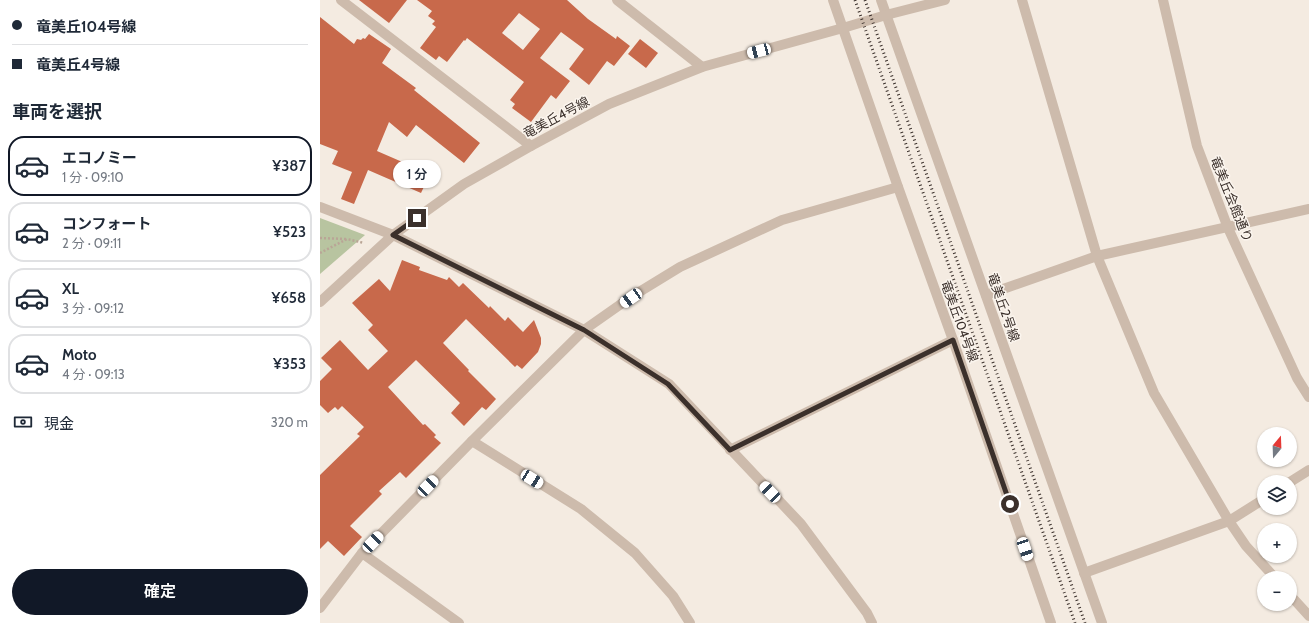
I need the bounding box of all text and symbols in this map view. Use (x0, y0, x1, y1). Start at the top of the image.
text: 竜美丘104号線 (36, 18, 136, 36)
car (746, 42, 772, 60)
text: 竜美丘4号線 (36, 56, 120, 74)
street label: 竜美丘4号線 (520, 93, 592, 141)
text: 車両を選択 (12, 101, 102, 123)
icon: car (14, 148, 50, 184)
text: エコノミー (62, 149, 137, 167)
street label: 竜美丘会館通り (1208, 154, 1256, 244)
text: ¥387 (272, 157, 306, 175)
callout: 1 分 (393, 160, 441, 188)
text: 1 分 (407, 166, 427, 182)
text: 1 分 · 09:10 (62, 169, 124, 185)
route end (408, 209, 426, 227)
icon: car (14, 214, 50, 250)
text: コンフォート (62, 215, 152, 233)
text: ¥523 (273, 223, 306, 241)
text: 2 分 · 09:11 (62, 235, 121, 251)
street label: 竜美丘2号線 (985, 270, 1023, 344)
street label: 竜美丘104号線 (938, 278, 982, 364)
icon: car (14, 280, 50, 316)
text: XL (62, 280, 79, 298)
car (618, 286, 644, 310)
text: ¥658 (272, 289, 306, 307)
text: 3 分 · 09:12 (62, 300, 124, 316)
icon: car (14, 346, 50, 382)
text: Moto (62, 346, 96, 364)
text: ¥353 (273, 355, 306, 373)
text: 4 分 · 09:13 (62, 366, 125, 382)
icon: cash (12, 411, 34, 433)
text: 320 m (271, 414, 308, 430)
text: 現金 (44, 415, 74, 433)
north arrow (1257, 427, 1297, 467)
map controls (1257, 427, 1297, 611)
car (519, 468, 545, 490)
car (415, 473, 441, 499)
button: layers (1257, 475, 1297, 515)
car (757, 479, 783, 505)
route start (1001, 495, 1019, 513)
button: + (1257, 523, 1297, 563)
car (360, 529, 386, 555)
car (1015, 536, 1035, 562)
button: 確定 (12, 569, 308, 615)
button: − (1257, 571, 1297, 611)

